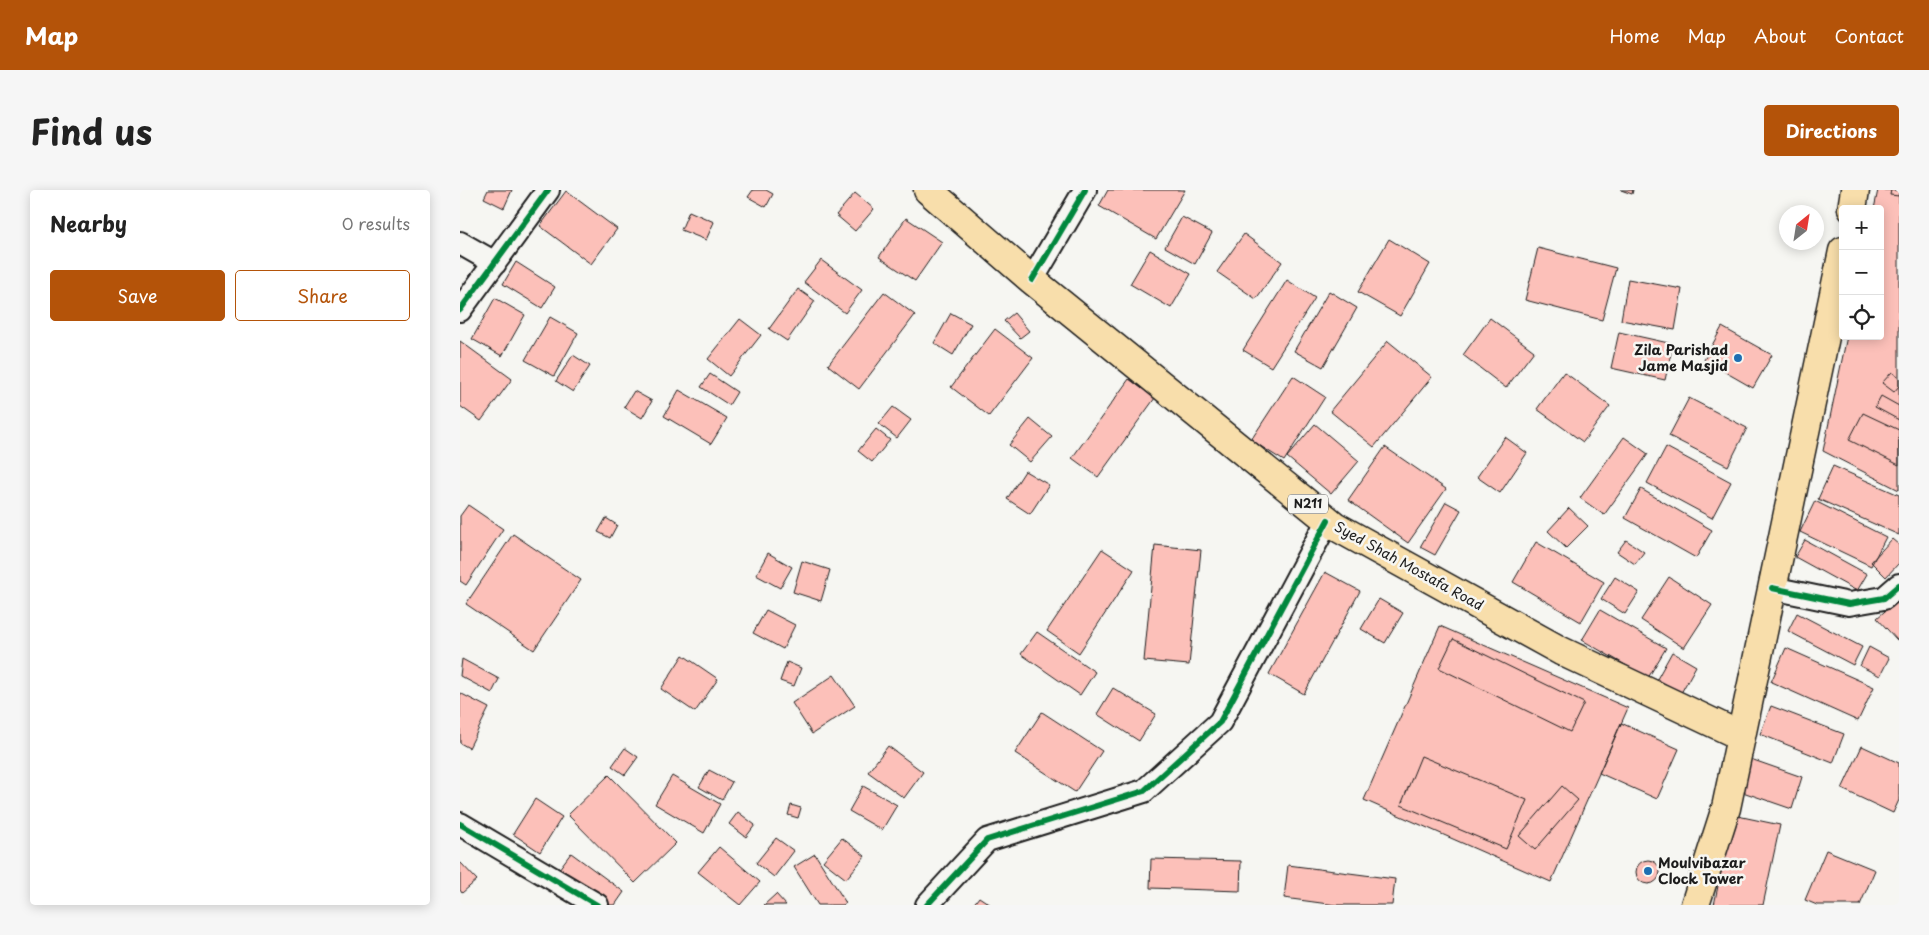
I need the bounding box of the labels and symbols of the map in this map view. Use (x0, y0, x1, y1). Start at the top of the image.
north arrow (1779, 205, 1824, 250)
place label: Zila Parishad Jame Masjid (1634, 339, 1728, 376)
marker: Zila Parishad Jame Masjid (1732, 352, 1744, 364)
road number: N211 (1288, 494, 1328, 514)
street label: Syed Shah Mostafa Road (1331, 516, 1488, 615)
place label: Moulvibazar Clock Tower (1658, 852, 1746, 889)
marker: Moulvibazar Clock Tower (1642, 865, 1654, 877)

